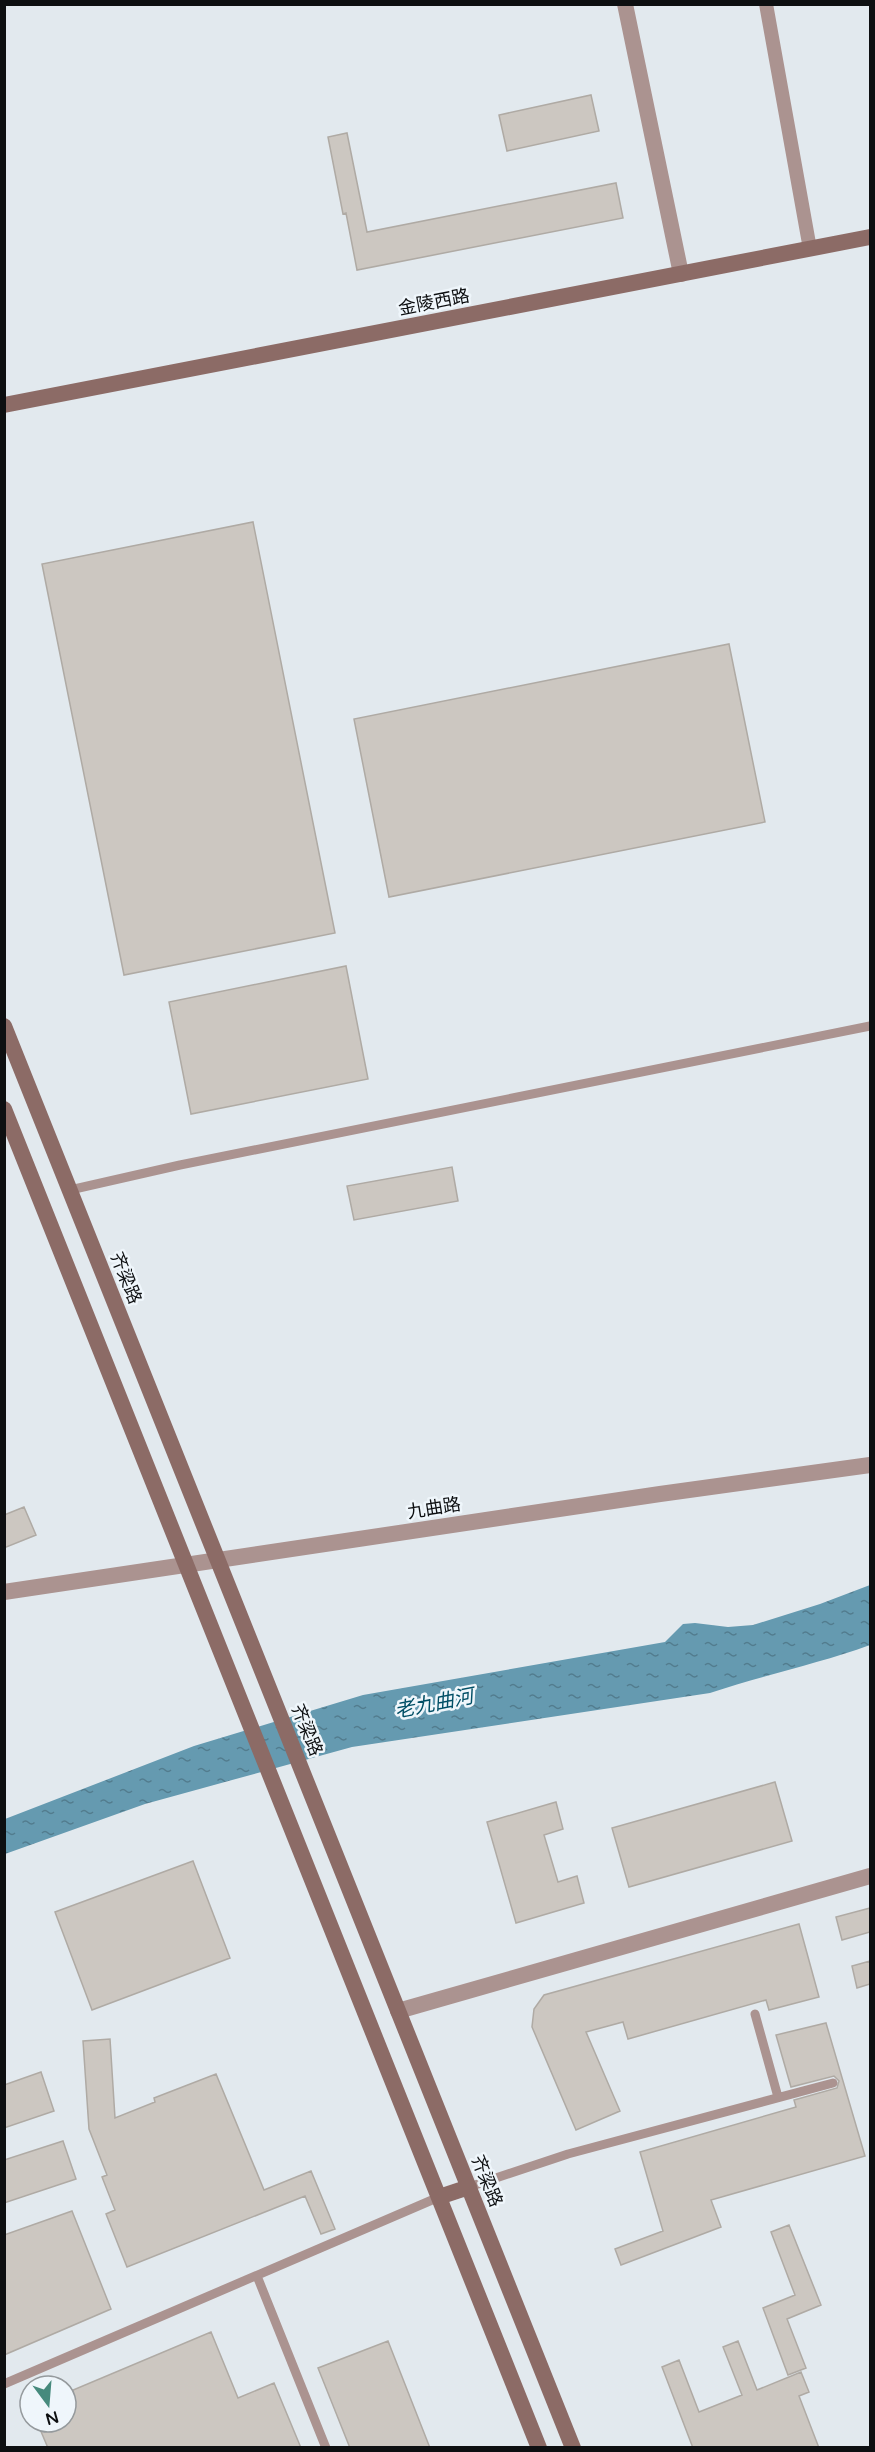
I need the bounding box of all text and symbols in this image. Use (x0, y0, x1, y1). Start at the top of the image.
street label: 金陵西路 (397, 284, 471, 320)
street label: 齐梁路 (106, 1249, 146, 1307)
street label: 九曲路 (406, 1493, 462, 1523)
water label: 老九曲河 (392, 1684, 479, 1723)
street label: 齐梁路 (287, 1701, 327, 1759)
street label: 齐梁路 (467, 2152, 507, 2210)
north arrow (18, 2374, 78, 2434)
text: N (43, 2406, 61, 2429)

